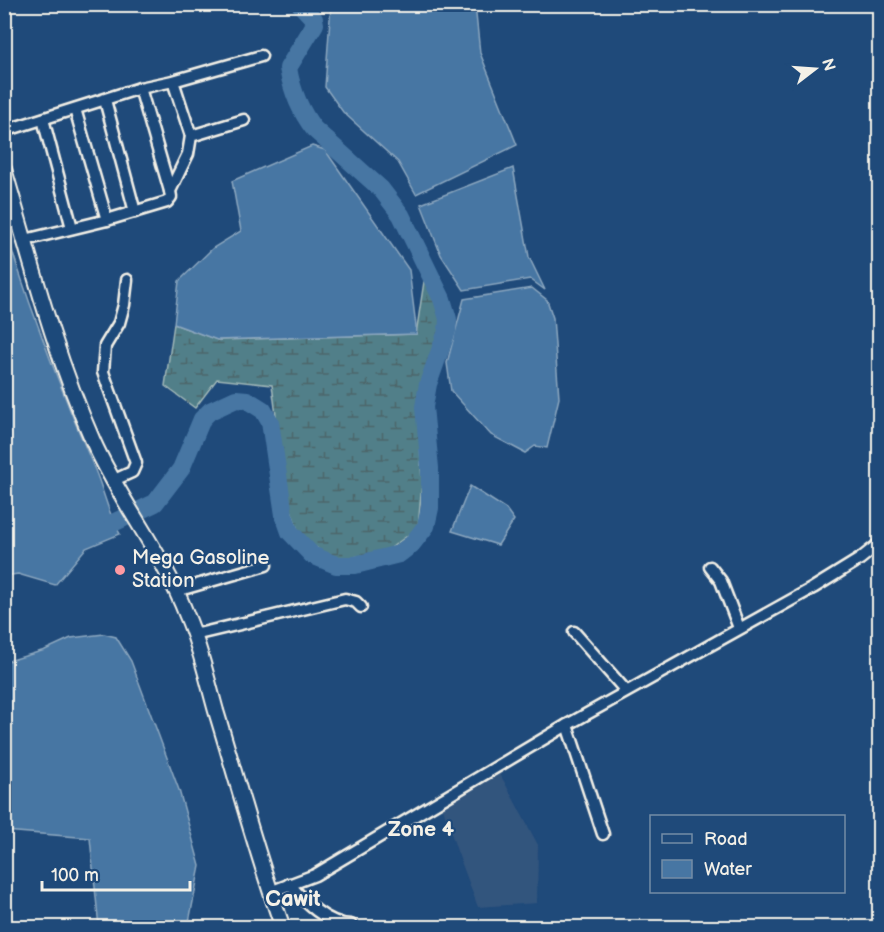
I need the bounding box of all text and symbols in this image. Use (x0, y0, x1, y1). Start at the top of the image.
north arrow (785, 39, 845, 99)
text: N (817, 57, 839, 74)
place label: Mega Gasoline Station (132, 546, 269, 593)
marker: Mega Gasoline Station (113, 563, 127, 577)
legend (650, 815, 845, 893)
district label: Zone 4 (388, 817, 455, 842)
text: Road (704, 829, 748, 850)
scale bar (42, 854, 190, 892)
text: Water (704, 859, 752, 880)
text: 100 m (51, 865, 99, 886)
district label: Cawit (265, 886, 321, 913)

